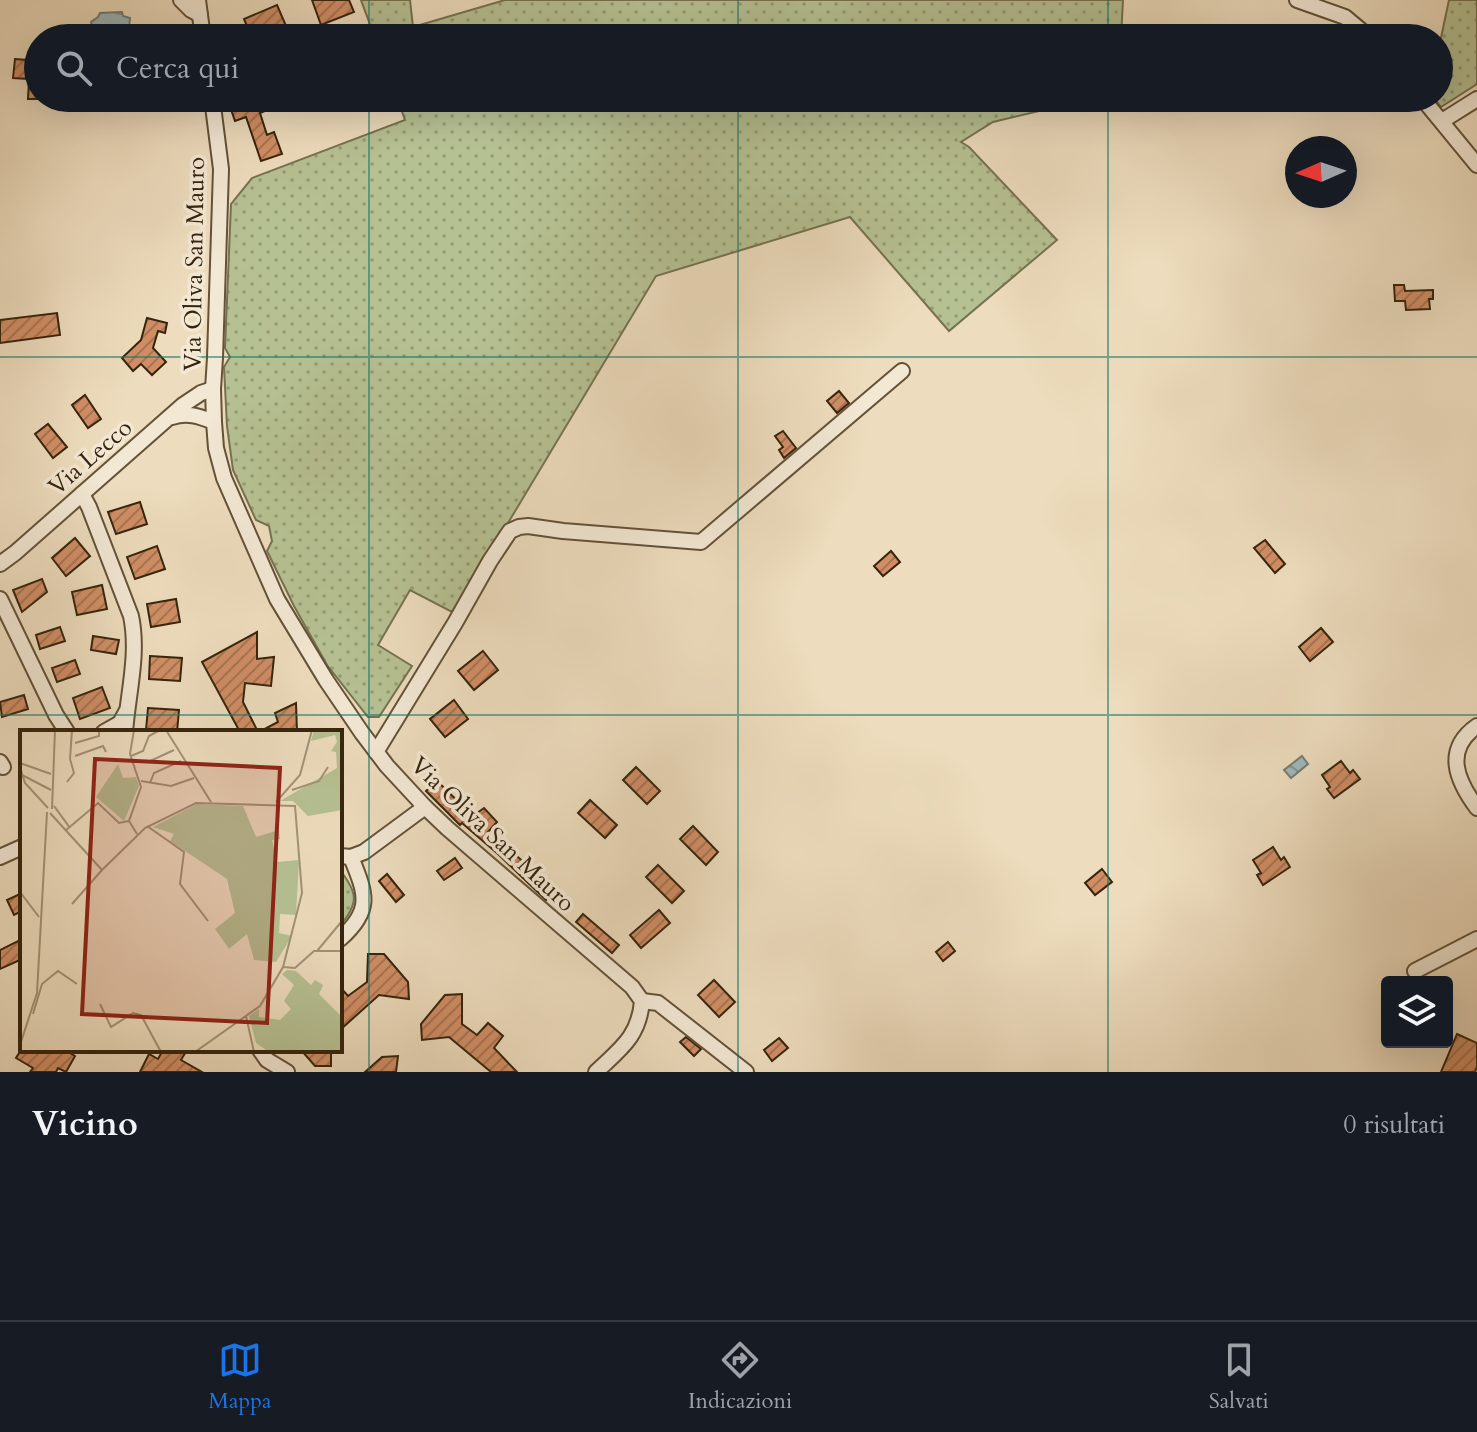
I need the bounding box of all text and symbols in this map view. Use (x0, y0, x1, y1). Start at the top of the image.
search box (24, 24, 1453, 112)
icon: search (52, 46, 96, 90)
text: Cerca qui (116, 48, 239, 89)
north arrow (1285, 136, 1357, 208)
street label: Via Oliva San Mauro (176, 157, 213, 371)
street label: Via Lecco (41, 412, 139, 503)
inset map (20, 730, 342, 1052)
street label: Via Oliva San Mauro (403, 749, 582, 919)
map controls (1381, 976, 1453, 1048)
button: layers (1381, 976, 1453, 1048)
text: Vicino (32, 1101, 138, 1147)
text: 0 risultati (1343, 1107, 1445, 1142)
tab: Mappa (208, 1338, 271, 1416)
tab: Indicazioni (688, 1338, 792, 1416)
tab: Salvati (1209, 1338, 1269, 1416)

